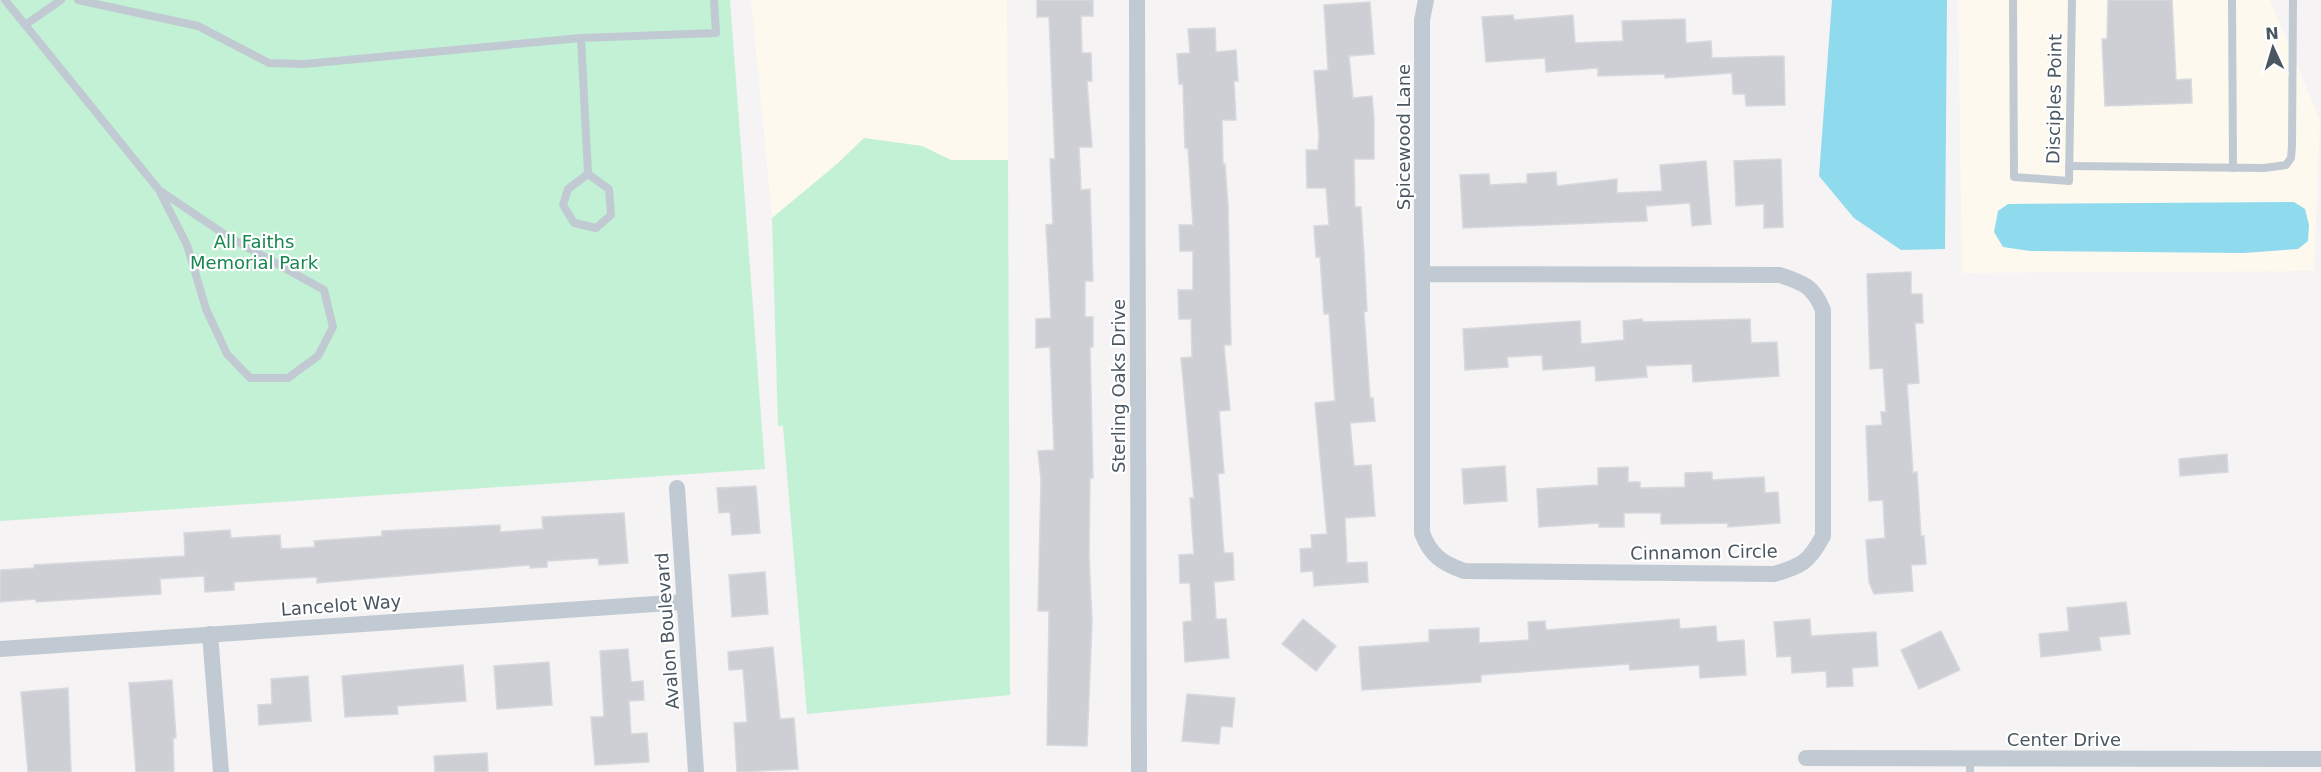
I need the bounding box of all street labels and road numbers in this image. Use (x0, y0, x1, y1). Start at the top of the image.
street label: Disciples Point (2042, 34, 2066, 164)
street label: Spicewood Lane (1393, 64, 1414, 210)
street label: Sterling Oaks Drive (1108, 299, 1129, 473)
street label: Cinnamon Circle (1630, 540, 1778, 564)
street label: Avalon Boulevard (651, 552, 683, 710)
street label: Lancelot Way (280, 590, 402, 620)
street label: Center Drive (2007, 729, 2121, 750)

